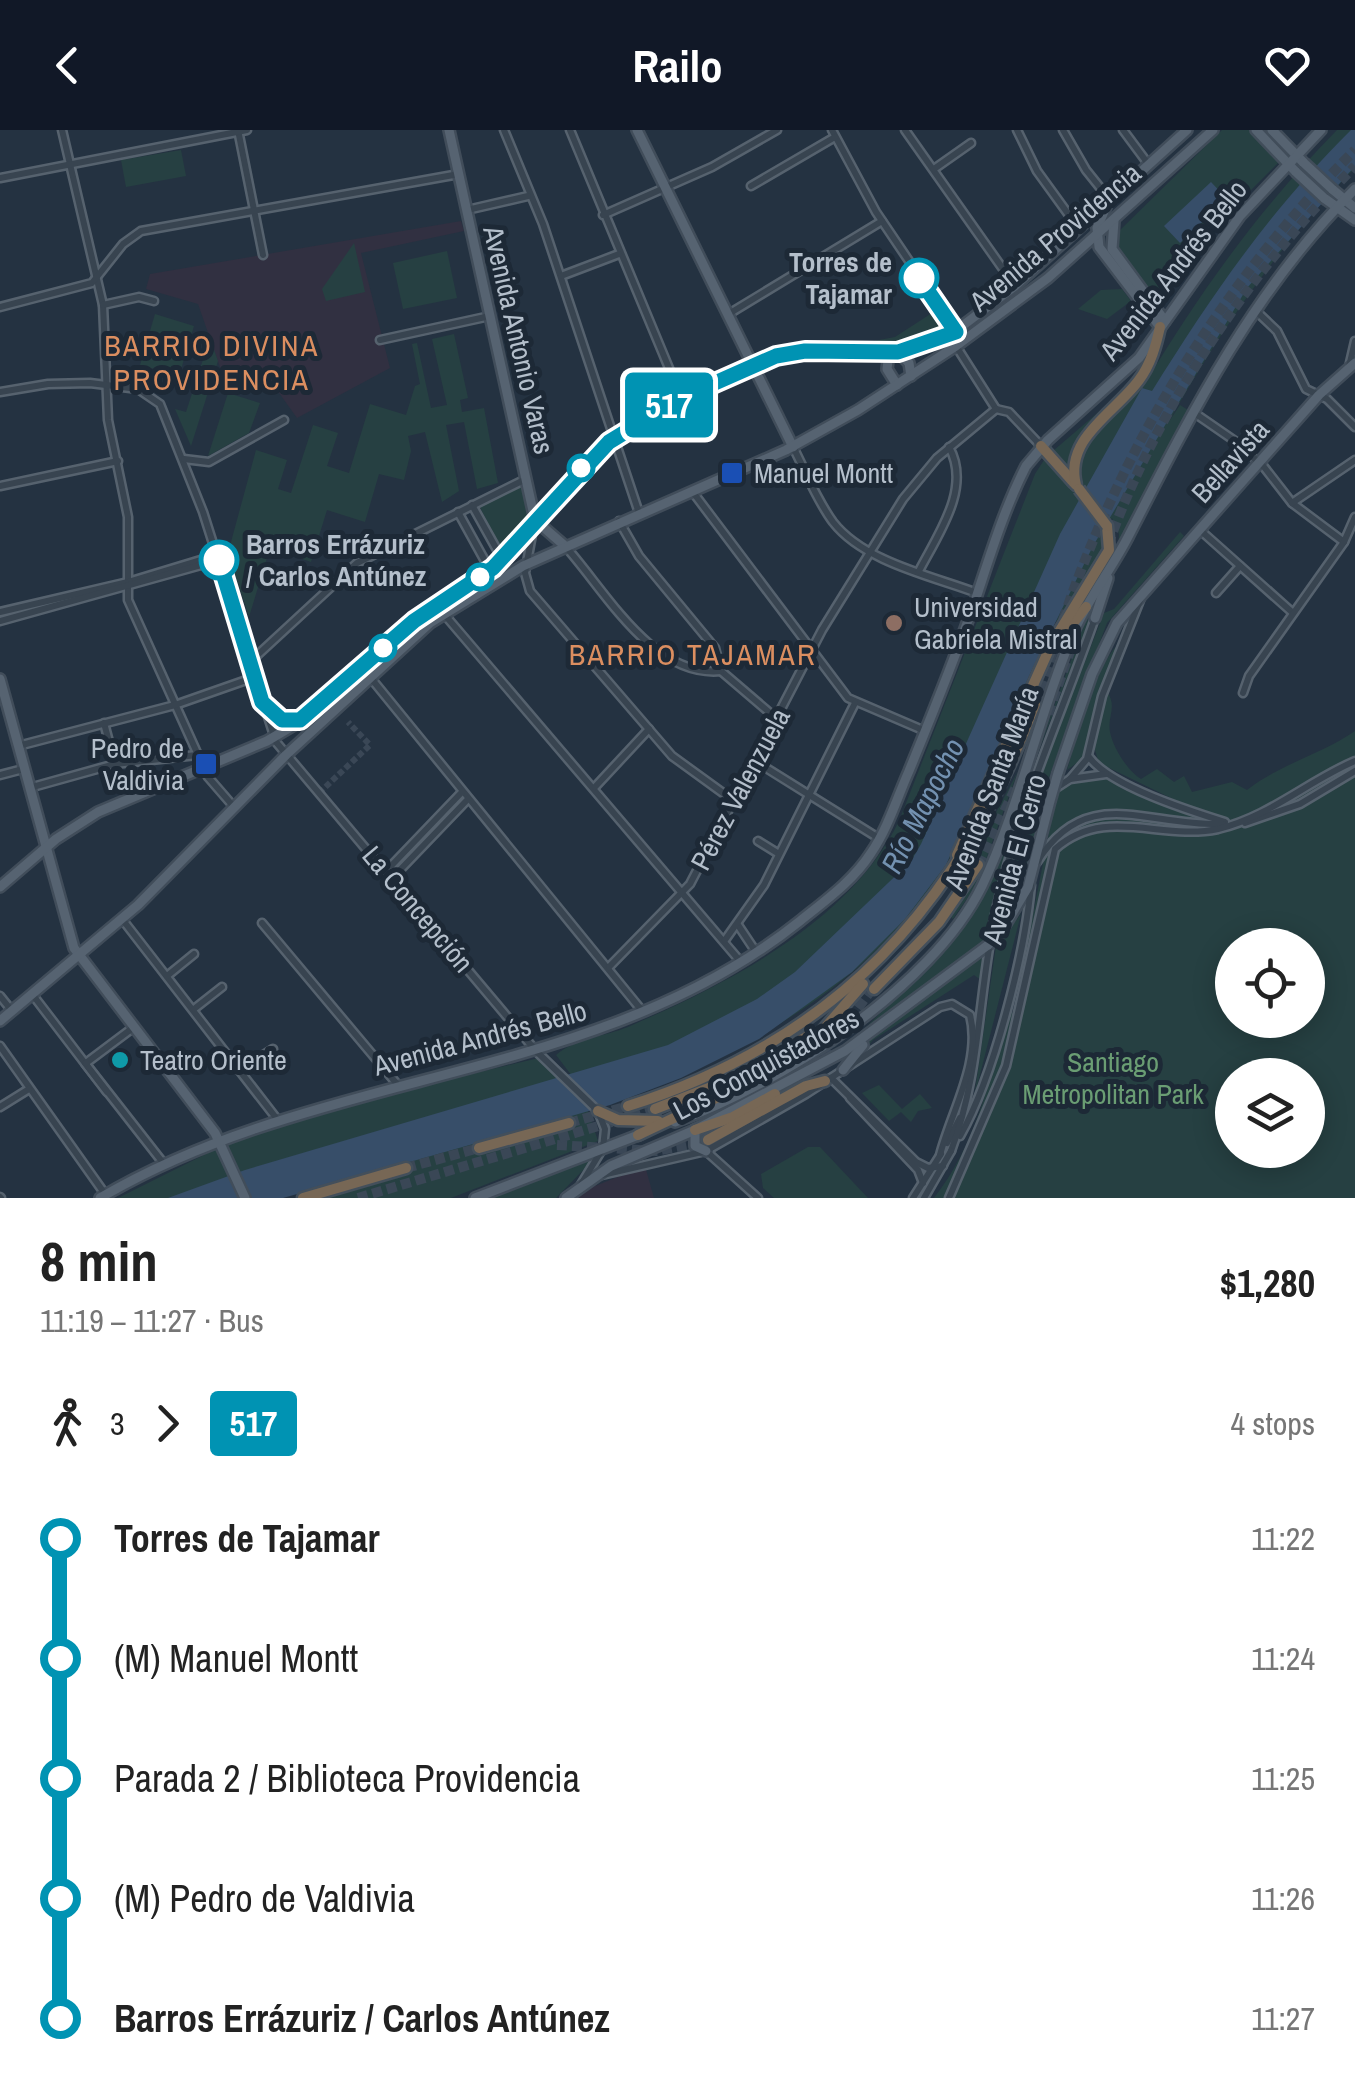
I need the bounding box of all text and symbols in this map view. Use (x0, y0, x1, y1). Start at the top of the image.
text: Railo (632, 35, 723, 96)
icon: back (40, 38, 95, 93)
icon: heart (1260, 38, 1315, 93)
street label: Avenida Providencia (961, 154, 1149, 321)
street label: Avenida Andrés Bello (1090, 172, 1255, 369)
street label: Avenida Antonio Varas (474, 221, 564, 458)
place label: Torres de Tajamar (789, 243, 892, 313)
marker: Torres de Tajamar (900, 259, 938, 297)
district label: BARRIO DIVINA PROVIDENCIA (104, 325, 320, 399)
line badge: 517 (612, 372, 726, 438)
text: 517 (645, 382, 693, 429)
street label: Bellavista (1183, 411, 1278, 511)
place label: Manuel Montt (754, 454, 893, 492)
unlabelled marker (568, 455, 594, 481)
marker: Manuel Montt (719, 460, 745, 486)
place label: Barros Errázuriz / Carlos Antúnez (246, 525, 426, 595)
marker: Barros Errázuriz / Carlos Antúnez (200, 541, 238, 579)
unlabelled marker (467, 564, 493, 590)
place label: Universidad Gabriela Mistral (914, 588, 1077, 658)
marker: Universidad Gabriela Mistral (883, 612, 905, 634)
district label: BARRIO TAJAMAR (569, 634, 817, 674)
unlabelled marker (370, 635, 396, 661)
street label: Avenida Santa María (934, 680, 1047, 896)
street label: Pérez Valenzuela (681, 701, 799, 877)
place label: Pedro de Valdivia (91, 729, 184, 799)
water label: Río Mapocho (871, 731, 973, 880)
marker: Pedro de Valdivia (193, 751, 219, 777)
street label: Avenida El Cerro (973, 770, 1055, 949)
street label: La Concepción (354, 838, 482, 980)
map controls (1215, 928, 1325, 1168)
button: locate (1215, 928, 1325, 1038)
street label: Avenida Andrés Bello (368, 991, 591, 1085)
street label: Los Conquistadores (666, 999, 866, 1129)
place label: Teatro Oriente (140, 1041, 287, 1079)
park label: Santiago Metropolitan Park (1022, 1043, 1204, 1113)
marker: Teatro Oriente (109, 1049, 131, 1071)
button: layers (1215, 1058, 1325, 1168)
text: 8 min (40, 1224, 158, 1298)
text: $1,280 (1220, 1258, 1315, 1309)
text: 11:19 – 11:27 · Bus (40, 1299, 264, 1342)
icon: walk (40, 1396, 95, 1451)
icon: forward (140, 1396, 195, 1451)
text: 517 (230, 1400, 277, 1447)
text: 3 (110, 1402, 125, 1445)
text: 4 stops (1230, 1402, 1315, 1445)
text: Torres de Tajamar (114, 1513, 380, 1564)
text: 11:22 (1251, 1517, 1315, 1560)
text: (M) Manuel Montt (114, 1633, 358, 1684)
text: 11:24 (1251, 1637, 1315, 1680)
text: Parada 2 / Biblioteca Providencia (114, 1753, 580, 1804)
text: 11:25 (1251, 1757, 1315, 1800)
text: (M) Pedro de Valdivia (114, 1873, 415, 1924)
text: 11:26 (1251, 1877, 1315, 1920)
text: Barros Errázuriz / Carlos Antúnez (114, 1993, 610, 2044)
text: 11:27 (1251, 1997, 1315, 2040)

